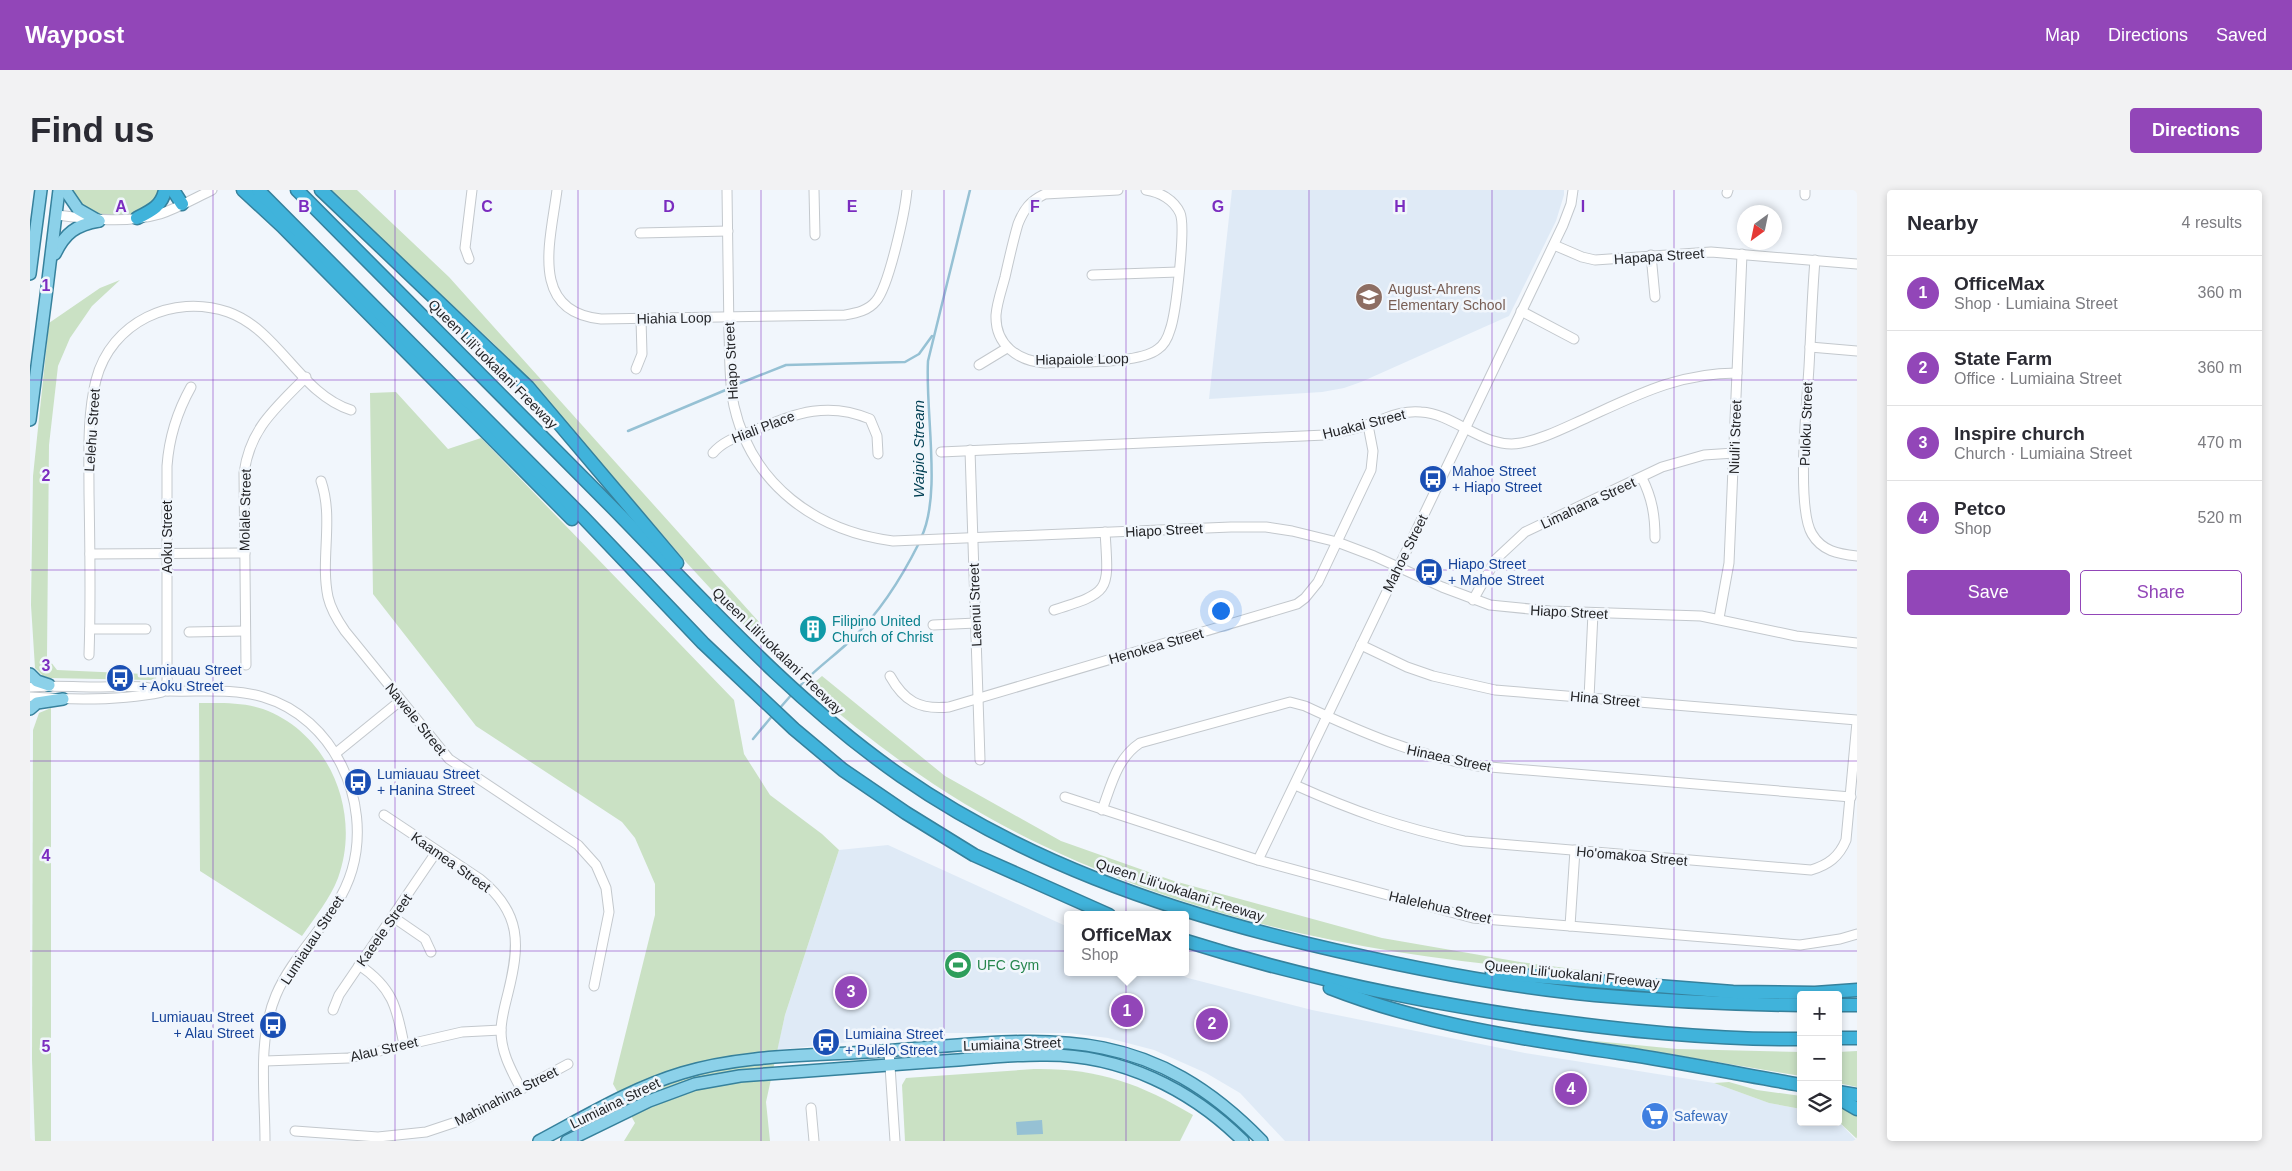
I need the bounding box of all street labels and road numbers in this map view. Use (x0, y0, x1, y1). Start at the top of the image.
street label: Hapapa Street (1613, 245, 1705, 267)
street label: Queen Liliʻuokalani Freeway (425, 296, 561, 432)
street label: Hiahia Loop (636, 309, 712, 327)
street label: Hiapo Street (721, 322, 741, 400)
street label: Hiapaiole Loop (1035, 350, 1129, 368)
street label: Puloku Street (1797, 382, 1815, 466)
street label: Lelehu Street (81, 388, 103, 472)
street label: Niuli'i Street (1726, 400, 1744, 474)
street label: Huakai Street (1321, 406, 1407, 442)
street label: Hiali Place (729, 408, 797, 446)
street label: Molale Street (236, 469, 254, 551)
street label: Limahana Street (1538, 474, 1638, 532)
street label: Aoku Street (159, 500, 175, 574)
street label: Mahoe Street (1379, 512, 1431, 594)
street label: Hiapo Street (1125, 520, 1203, 540)
street label: Laenui Street (966, 563, 984, 647)
street label: Queen Liliʻuokalani Freeway (709, 584, 847, 718)
street label: Hiapo Street (1530, 602, 1608, 622)
street label: Henokea Street (1107, 625, 1205, 667)
street label: Nawele Street (382, 680, 450, 758)
street label: Hina Street (1569, 688, 1641, 710)
street label: Hinaea Street (1405, 741, 1493, 775)
street label: Kaamea Street (408, 829, 494, 895)
street label: Ho'omakoa Street (1576, 843, 1688, 869)
street label: Queen Liliʻuokalani Freeway (1094, 855, 1266, 925)
street label: Halelehua Street (1387, 887, 1493, 927)
street label: Kaeele Street (353, 891, 415, 969)
street label: Lumiauau Street (277, 892, 347, 987)
street label: Queen Liliʻuokalani Freeway (1484, 957, 1660, 991)
street label: Alau Street (348, 1033, 420, 1065)
street label: Lumiaina Street (963, 1034, 1061, 1054)
street label: Mahinahina Street (452, 1063, 560, 1129)
street label: Lumiaina Street (567, 1074, 663, 1132)

